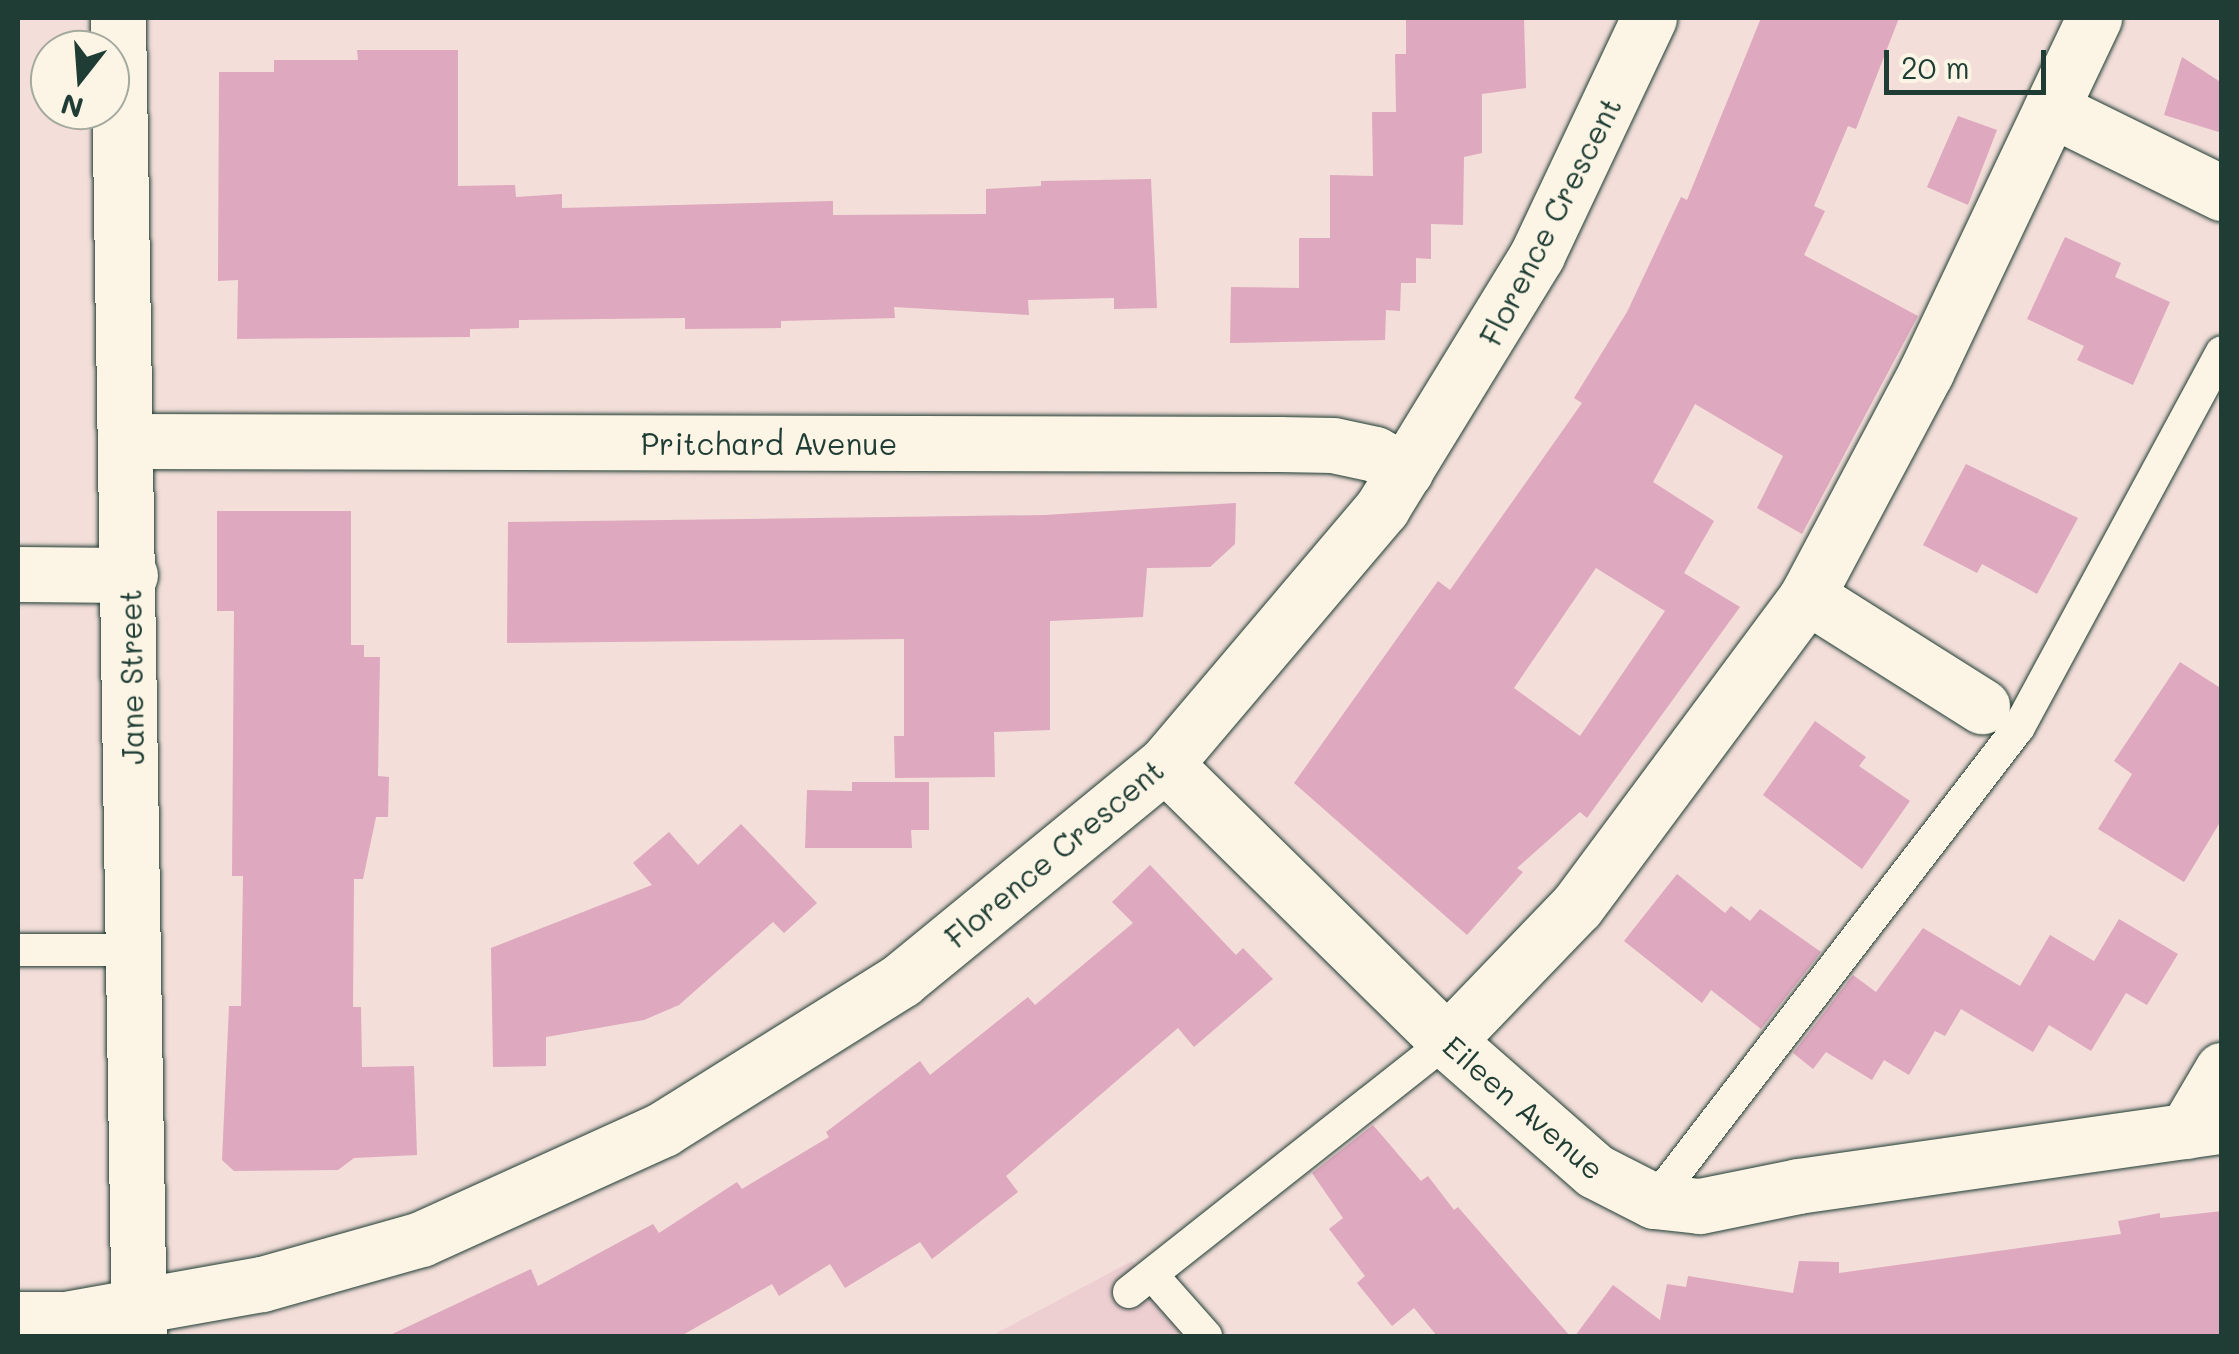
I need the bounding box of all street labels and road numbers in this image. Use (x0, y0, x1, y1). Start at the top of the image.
street label: Florence Crescent (1472, 91, 1628, 351)
street label: Pritchard Avenue (641, 425, 897, 461)
street label: Jane Street (111, 589, 151, 765)
street label: Florence Crescent (938, 751, 1170, 955)
street label: Eileen Avenue (1436, 1027, 1612, 1187)

